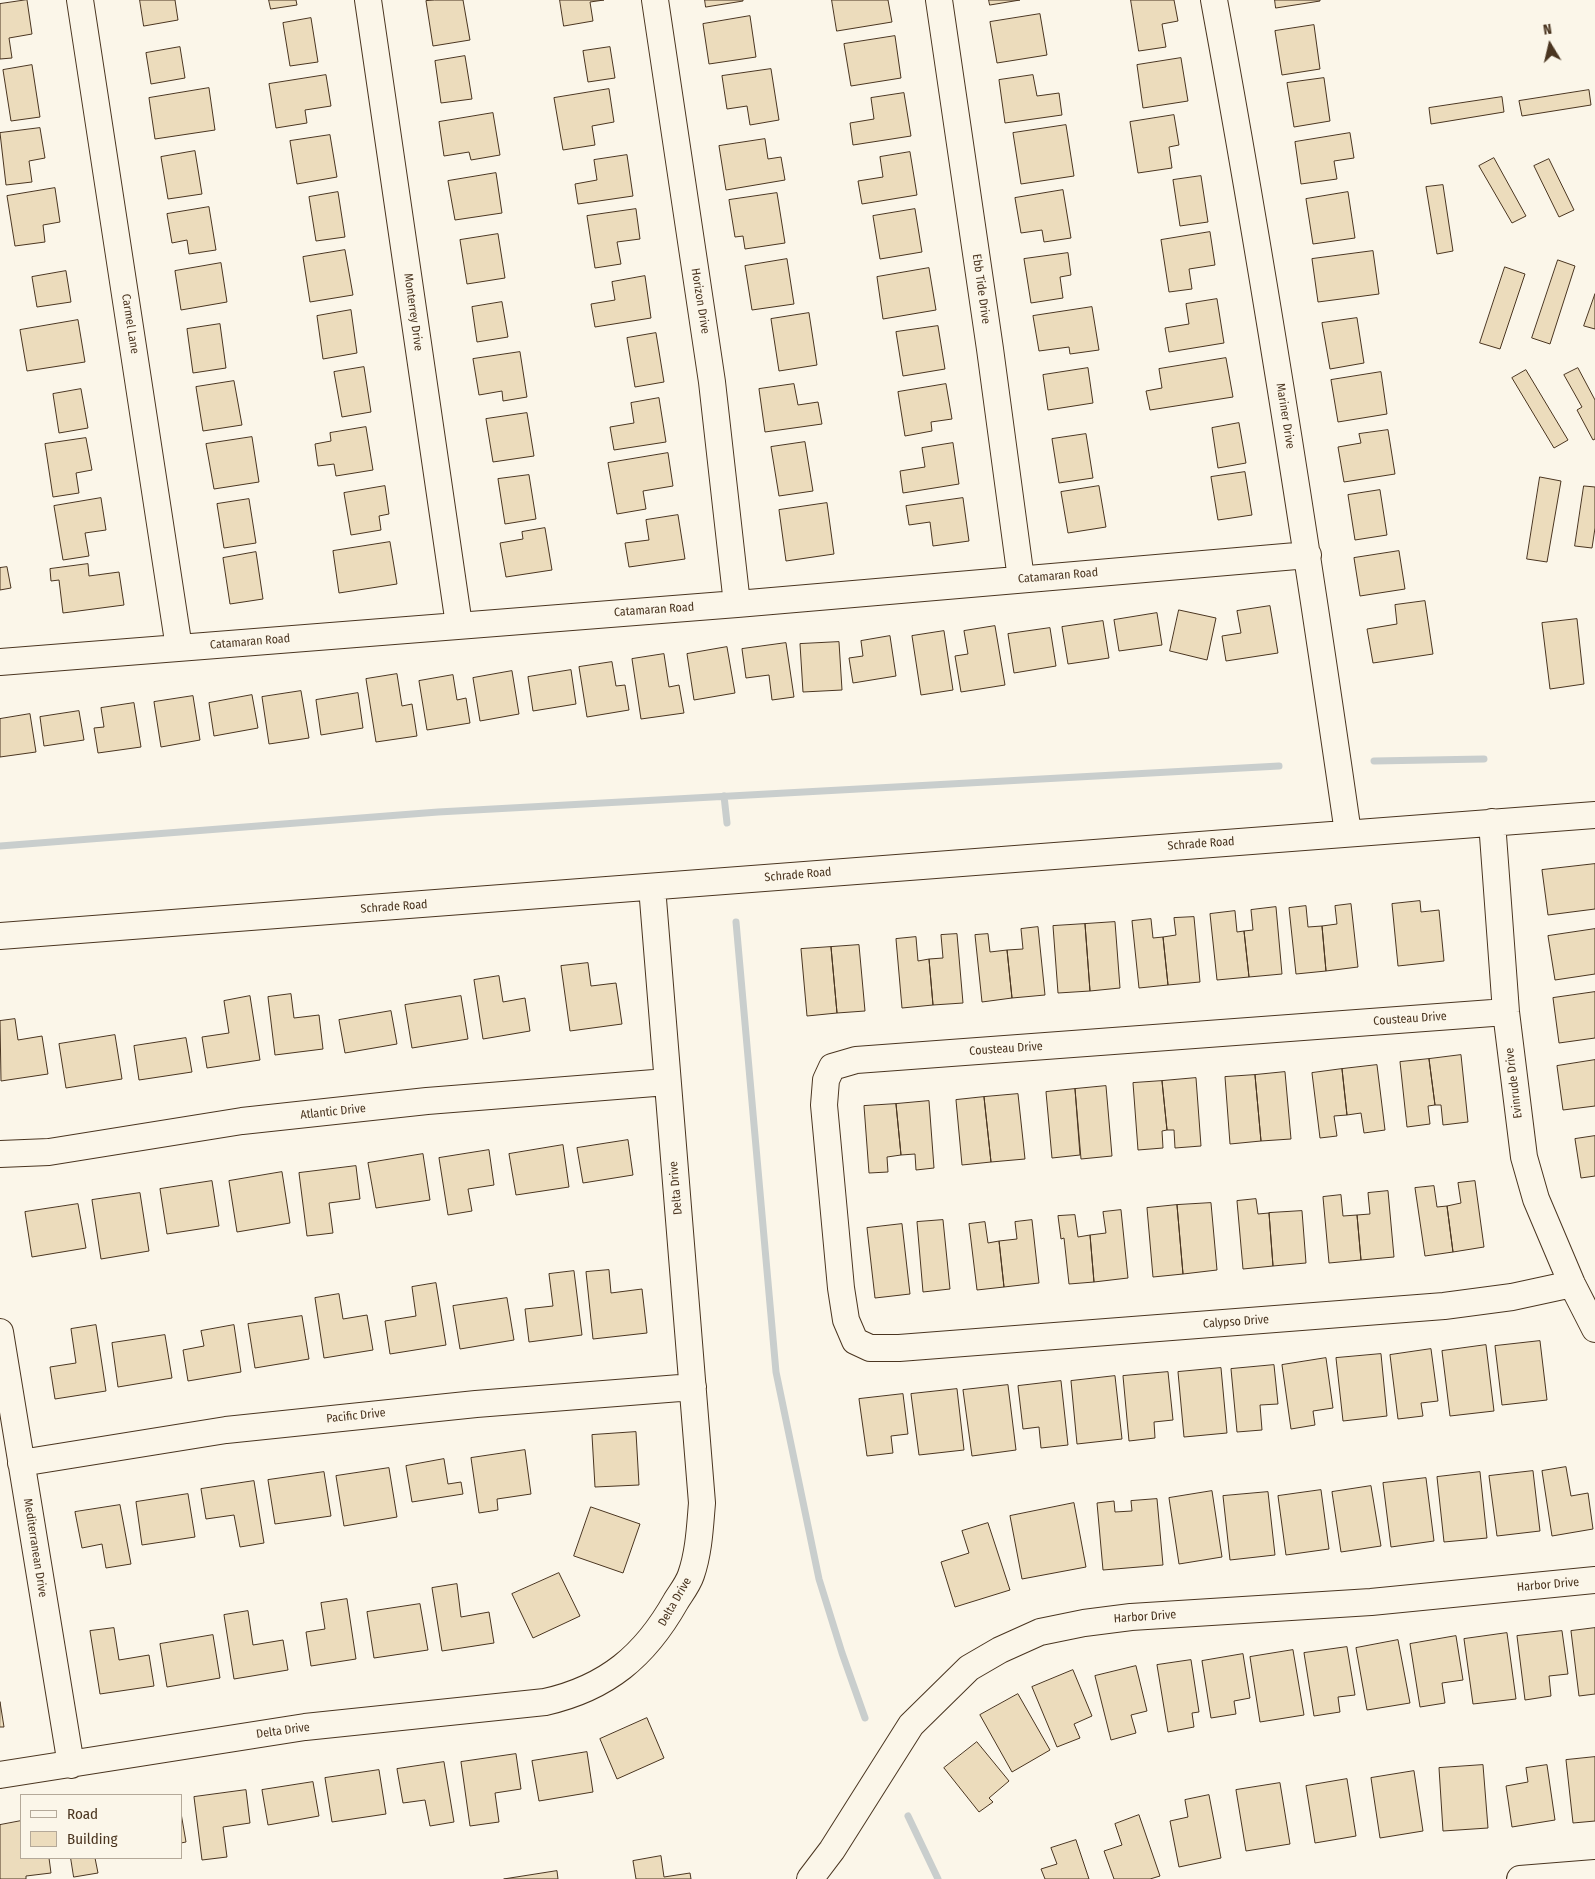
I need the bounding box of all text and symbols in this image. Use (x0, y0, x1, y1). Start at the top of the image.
north arrow (1525, 20, 1575, 70)
text: N (1542, 21, 1553, 39)
street label: Ebb Tide Drive (969, 253, 993, 325)
street label: Horizon Drive (688, 267, 712, 335)
street label: Monterrey Drive (400, 272, 426, 352)
street label: Carmel Lane (118, 293, 142, 355)
street label: Mariner Drive (1273, 382, 1297, 450)
street label: Catamaran Road (1017, 565, 1099, 587)
street label: Catamaran Road (613, 600, 695, 620)
street label: Catamaran Road (209, 631, 291, 653)
street label: Schrade Road (1167, 834, 1235, 854)
street label: Schrade Road (764, 865, 832, 885)
street label: Schrade Road (360, 897, 428, 917)
street label: Cousteau Drive (1373, 1009, 1447, 1029)
street label: Cousteau Drive (969, 1039, 1043, 1059)
street label: Evinrude Drive (1503, 1047, 1525, 1119)
street label: Atlantic Drive (300, 1101, 366, 1123)
street label: Delta Drive (666, 1160, 686, 1216)
street label: Calypso Drive (1202, 1313, 1270, 1331)
street label: Pacific Drive (326, 1406, 386, 1426)
street label: Mediterranean Drive (20, 1497, 50, 1599)
street label: Delta Drive (655, 1575, 695, 1629)
street label: Harbor Drive (1516, 1575, 1580, 1595)
street label: Harbor Drive (1113, 1608, 1177, 1626)
street label: Delta Drive (255, 1720, 311, 1742)
legend (20, 1794, 182, 1859)
text: Road (67, 1805, 98, 1823)
text: Building (67, 1830, 118, 1848)

